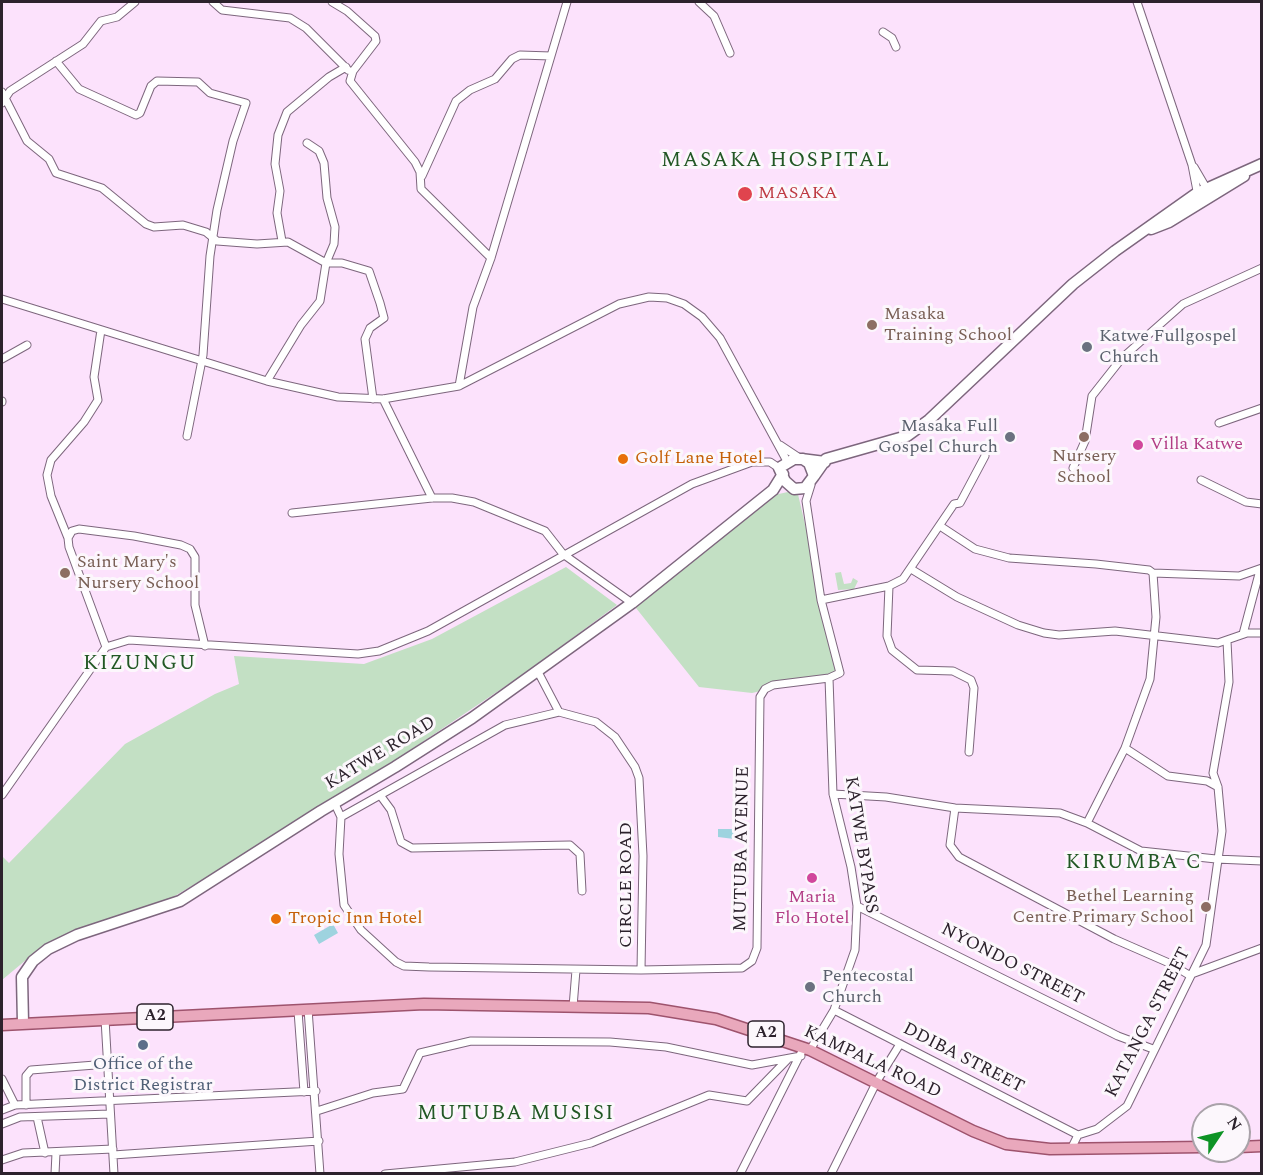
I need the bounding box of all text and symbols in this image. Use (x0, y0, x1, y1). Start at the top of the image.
district label: MASAKA HOSPITAL (661, 149, 891, 175)
place label: MASAKA (758, 183, 838, 205)
marker: MASAKA (736, 185, 754, 203)
place label: Masaka Training School (884, 304, 1012, 346)
marker: Masaka Training School (865, 318, 879, 332)
place label: Katwe Fullgospel Church (1099, 326, 1237, 368)
marker: Katwe Fullgospel Church (1080, 340, 1094, 354)
place label: Masaka Full Gospel Church (878, 416, 998, 458)
marker: Masaka Full Gospel Church (1003, 430, 1017, 444)
marker: Nursery School (1077, 430, 1091, 444)
place label: Villa Katwe (1150, 434, 1243, 456)
marker: Villa Katwe (1131, 438, 1145, 452)
place label: Nursery School (1052, 446, 1116, 488)
place label: Golf Lane Hotel (635, 448, 763, 470)
marker: Golf Lane Hotel (616, 452, 630, 466)
place label: Saint Mary's Nursery School (77, 552, 199, 594)
marker: Saint Mary's Nursery School (58, 566, 72, 580)
district label: KIZUNGU (83, 652, 197, 678)
street label: KATWE ROAD (322, 713, 440, 795)
street label: MUTUBA AVENUE (731, 766, 755, 932)
street label: KATWE BYPASS (839, 775, 881, 915)
street label: CIRCLE ROAD (616, 822, 638, 948)
district label: KIRUMBA C (1065, 851, 1203, 877)
marker: Maria Flo Hotel (805, 871, 819, 885)
place label: Bethel Learning Centre Primary School (1012, 886, 1194, 928)
place label: Maria Flo Hotel (775, 887, 849, 930)
marker: Bethel Learning Centre Primary School (1199, 900, 1213, 914)
place label: Tropic Inn Hotel (288, 908, 423, 930)
marker: Tropic Inn Hotel (269, 912, 283, 926)
street label: NYONDO STREET (937, 920, 1087, 1010)
street label: KATANGA STREET (1102, 944, 1196, 1102)
place label: Pentecostal Church (822, 966, 914, 1008)
marker: Pentecostal Church (803, 980, 817, 994)
road number: A2 (137, 1004, 173, 1030)
street label: DDIBA STREET (899, 1019, 1027, 1099)
road number: A2 (748, 1021, 784, 1047)
street label: KAMPALA ROAD (800, 1022, 944, 1104)
marker: Office of the District Registrar (136, 1038, 150, 1052)
place label: Office of the District Registrar (73, 1054, 213, 1096)
district label: MUTUBA MUSISI (417, 1102, 615, 1128)
north arrow (1191, 1103, 1251, 1163)
text: N (1221, 1112, 1248, 1136)

